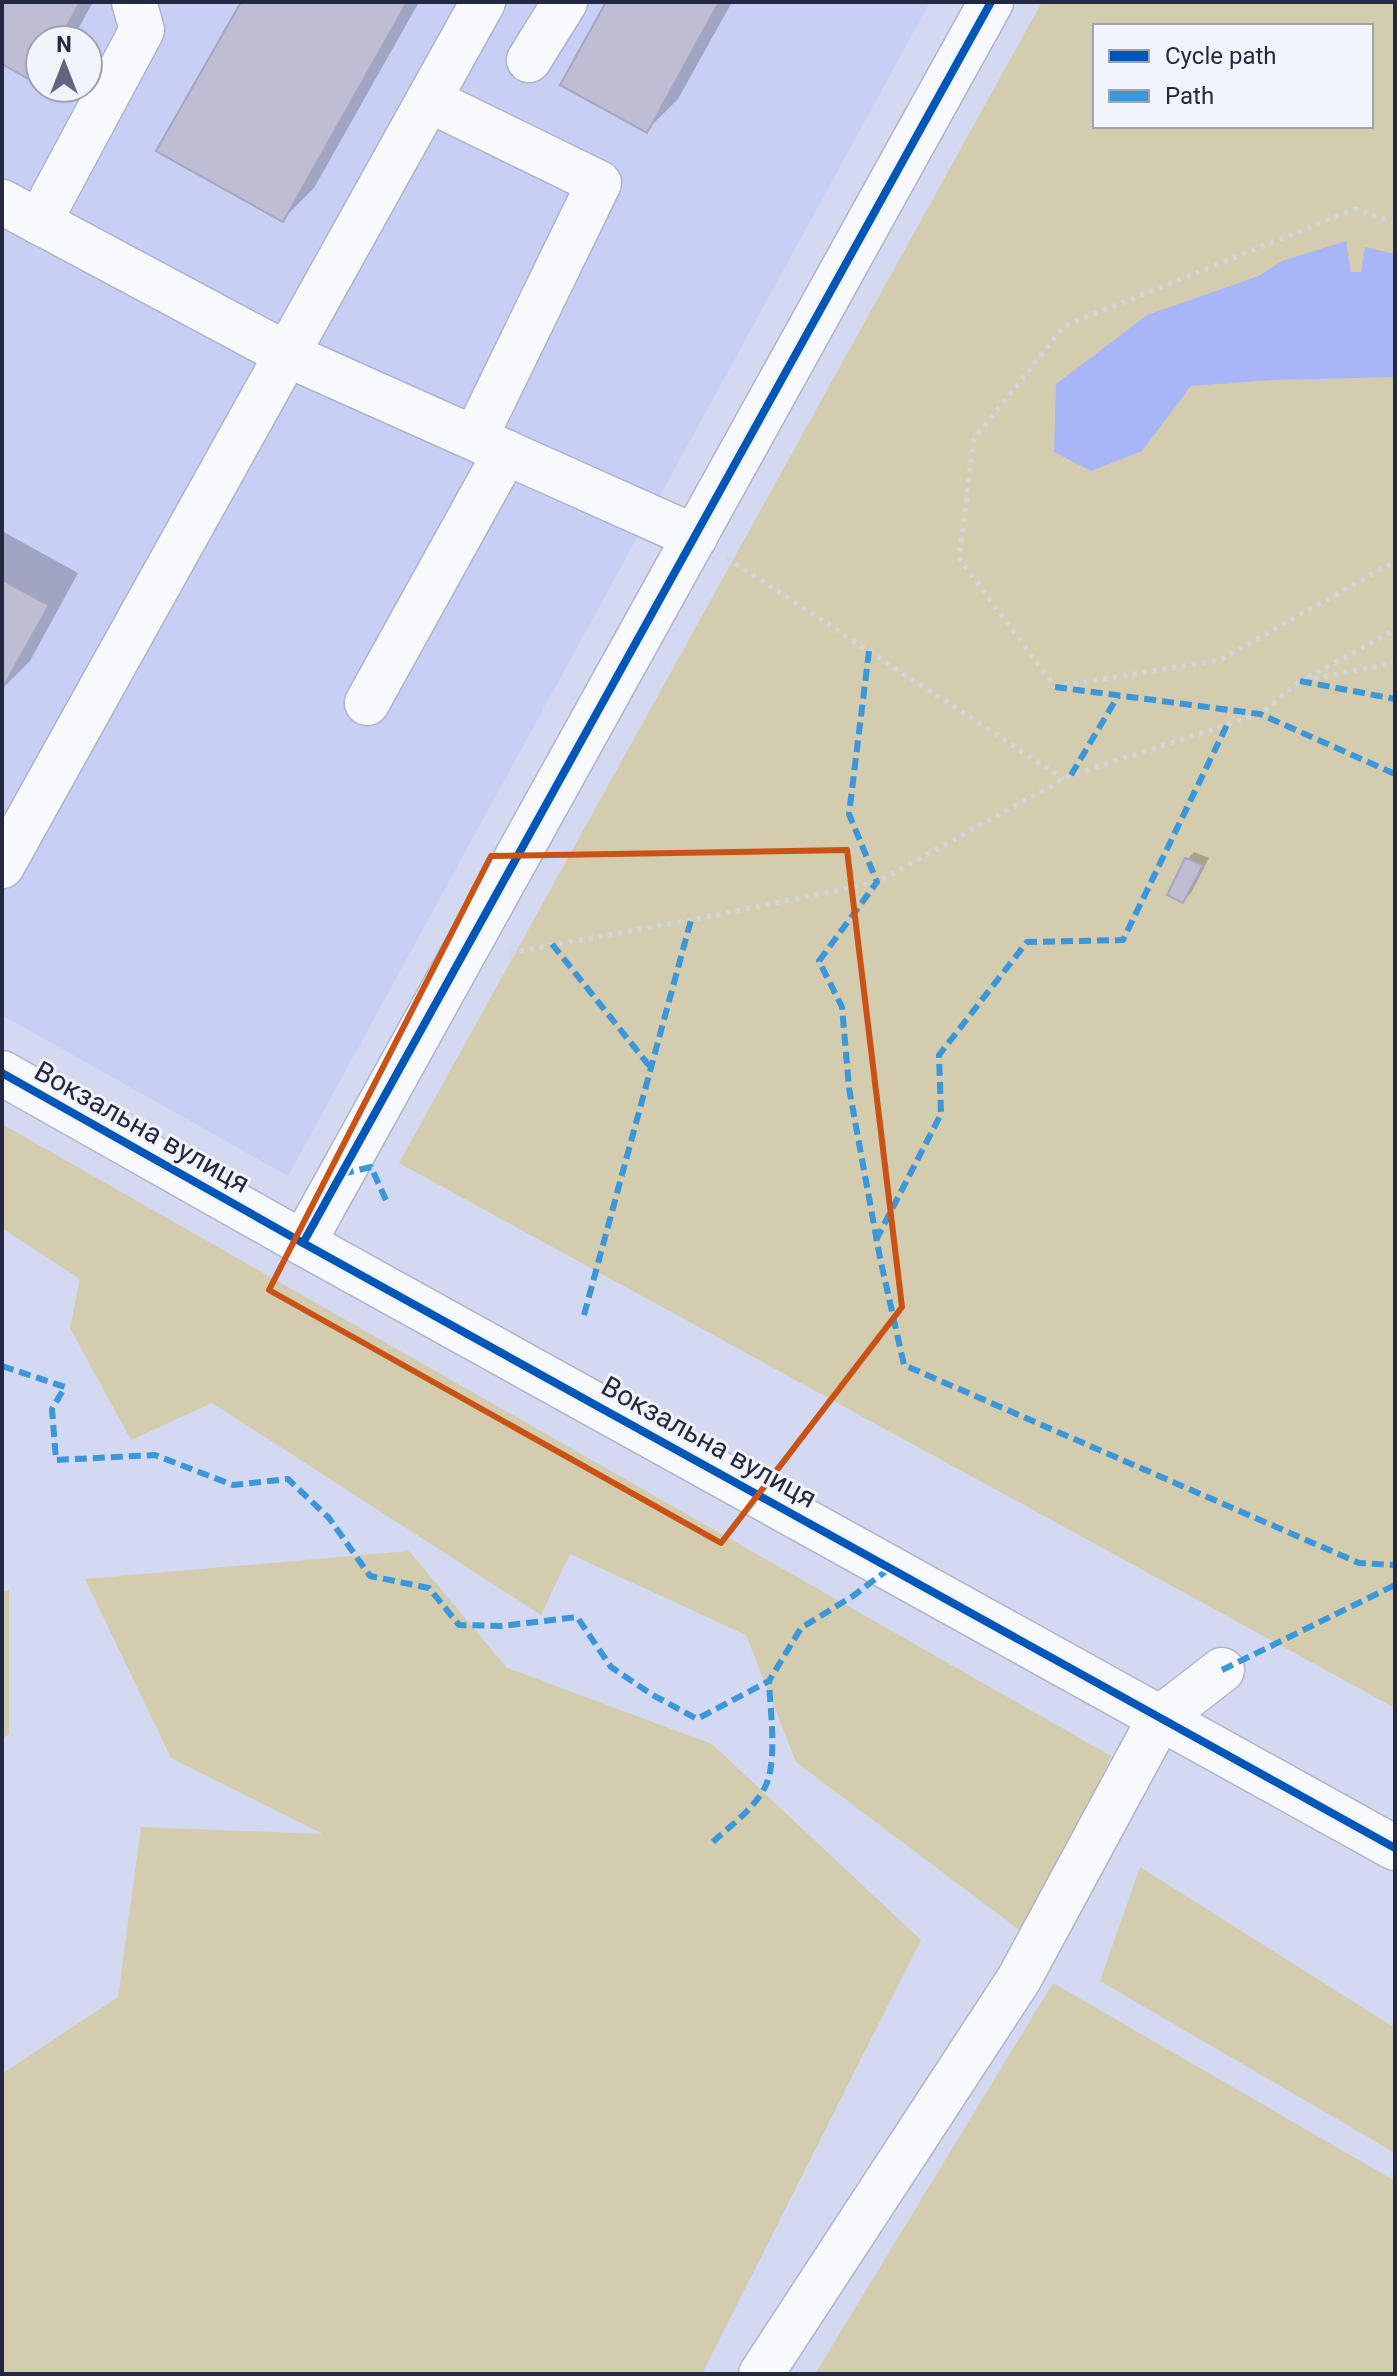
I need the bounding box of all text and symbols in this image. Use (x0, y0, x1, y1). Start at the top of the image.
north arrow (24, 24, 104, 104)
legend (1093, 24, 1373, 128)
text: N (56, 32, 72, 57)
text: Cycle path (1165, 42, 1277, 70)
text: Path (1165, 82, 1214, 110)
street label: Вокзальна вулиця (29, 1054, 255, 1200)
street label: Вокзальна вулиця (596, 1369, 822, 1515)

